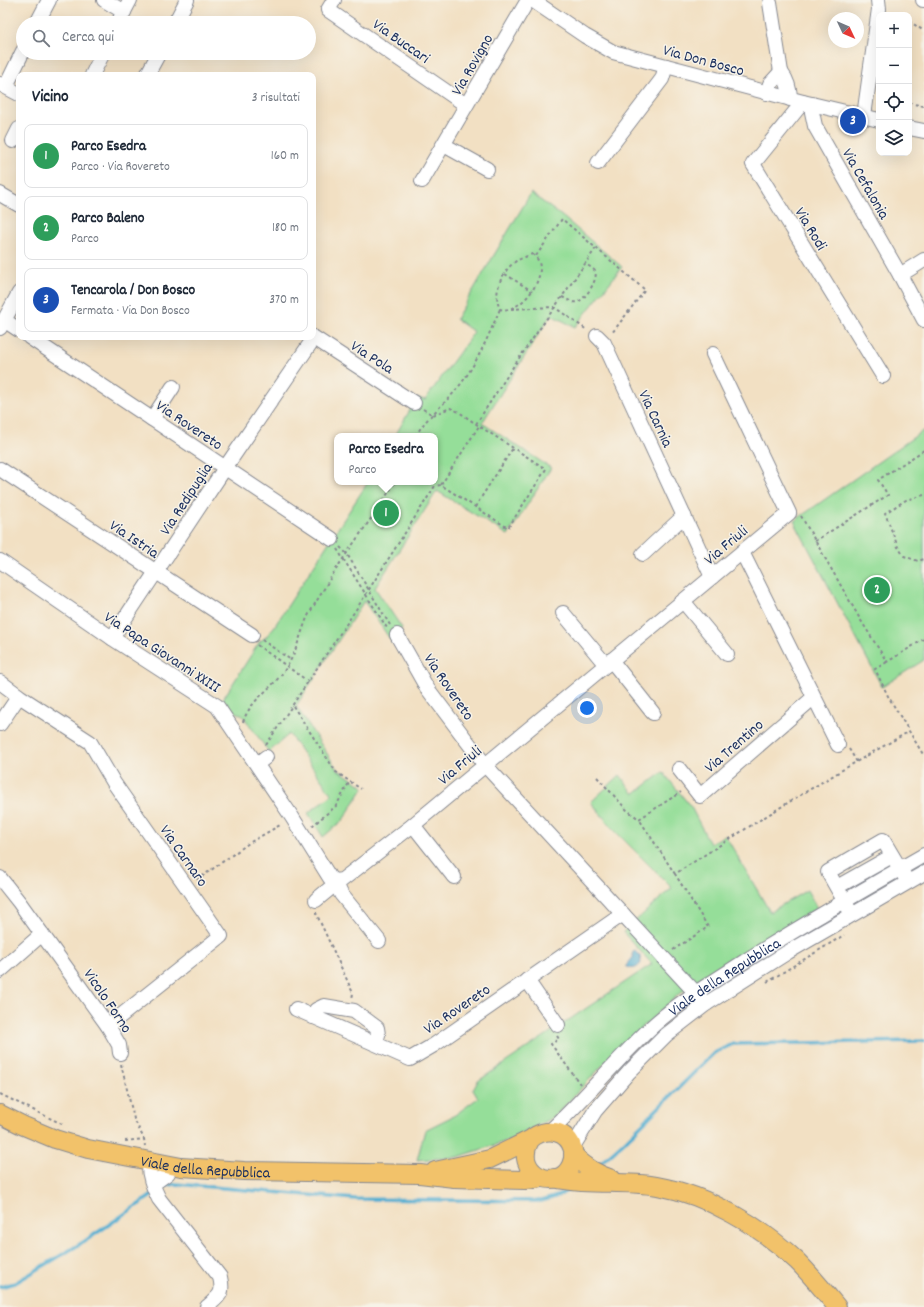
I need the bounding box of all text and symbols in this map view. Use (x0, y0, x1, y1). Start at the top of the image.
north arrow (828, 12, 864, 48)
map controls (876, 12, 912, 156)
button: + (876, 12, 912, 48)
street label: Via Buccari (367, 14, 434, 70)
search box (16, 16, 316, 60)
icon: search (30, 27, 52, 49)
text: Cerca qui (62, 27, 114, 49)
street label: Via Rovigno (446, 30, 500, 100)
street label: Via Don Bosco (660, 40, 747, 83)
button: − (876, 48, 912, 84)
button: locate (876, 84, 912, 120)
text: Vicino (32, 86, 69, 110)
text: 3 risultati (252, 89, 300, 108)
pin: 3 (840, 106, 866, 136)
button: layers (876, 120, 912, 156)
text: Parco Esedra (71, 136, 146, 158)
street label: Via Cefalonia (835, 144, 895, 224)
text: 1 (45, 147, 47, 166)
text: 160 m (271, 147, 299, 166)
text: Parco · Via Rovereto (71, 158, 170, 177)
street label: Via Rodi (788, 203, 832, 255)
text: Parco Baleno (71, 208, 144, 230)
text: 2 (43, 219, 49, 238)
text: 180 m (272, 219, 299, 238)
text: Parco (71, 230, 99, 249)
text: Tencarola / Don Bosco (71, 280, 195, 302)
text: 3 (43, 291, 49, 310)
text: 370 m (269, 291, 299, 310)
text: Fermata · Via Don Bosco (71, 302, 190, 321)
street label: Via Pola (345, 336, 398, 381)
street label: Via Carnia (631, 387, 678, 452)
street label: Via Rovereto (150, 395, 227, 457)
popup (334, 433, 438, 485)
text: Parco Esedra (349, 439, 423, 461)
street label: Via Redipuglia (155, 458, 219, 540)
text: Parco (349, 461, 376, 480)
pin: 1 (373, 498, 399, 528)
street label: Via Istria (104, 515, 164, 565)
street label: Via Friuli (700, 521, 754, 571)
pin: 2 (864, 575, 890, 605)
street label: Via Papa Giovanni XXIII (99, 607, 225, 700)
street label: Via Rovereto (417, 649, 479, 726)
your location (577, 698, 597, 718)
street label: Via Trentino (700, 715, 769, 779)
street label: Via Friuli (434, 741, 488, 791)
street label: Via Carnaro (153, 821, 213, 892)
street label: Viale della Repubblica (664, 933, 786, 1023)
street label: Vicolo Forno (77, 965, 137, 1038)
street label: Via Rovereto (419, 979, 496, 1041)
street label: Viale della Repubblica (139, 1150, 271, 1185)

